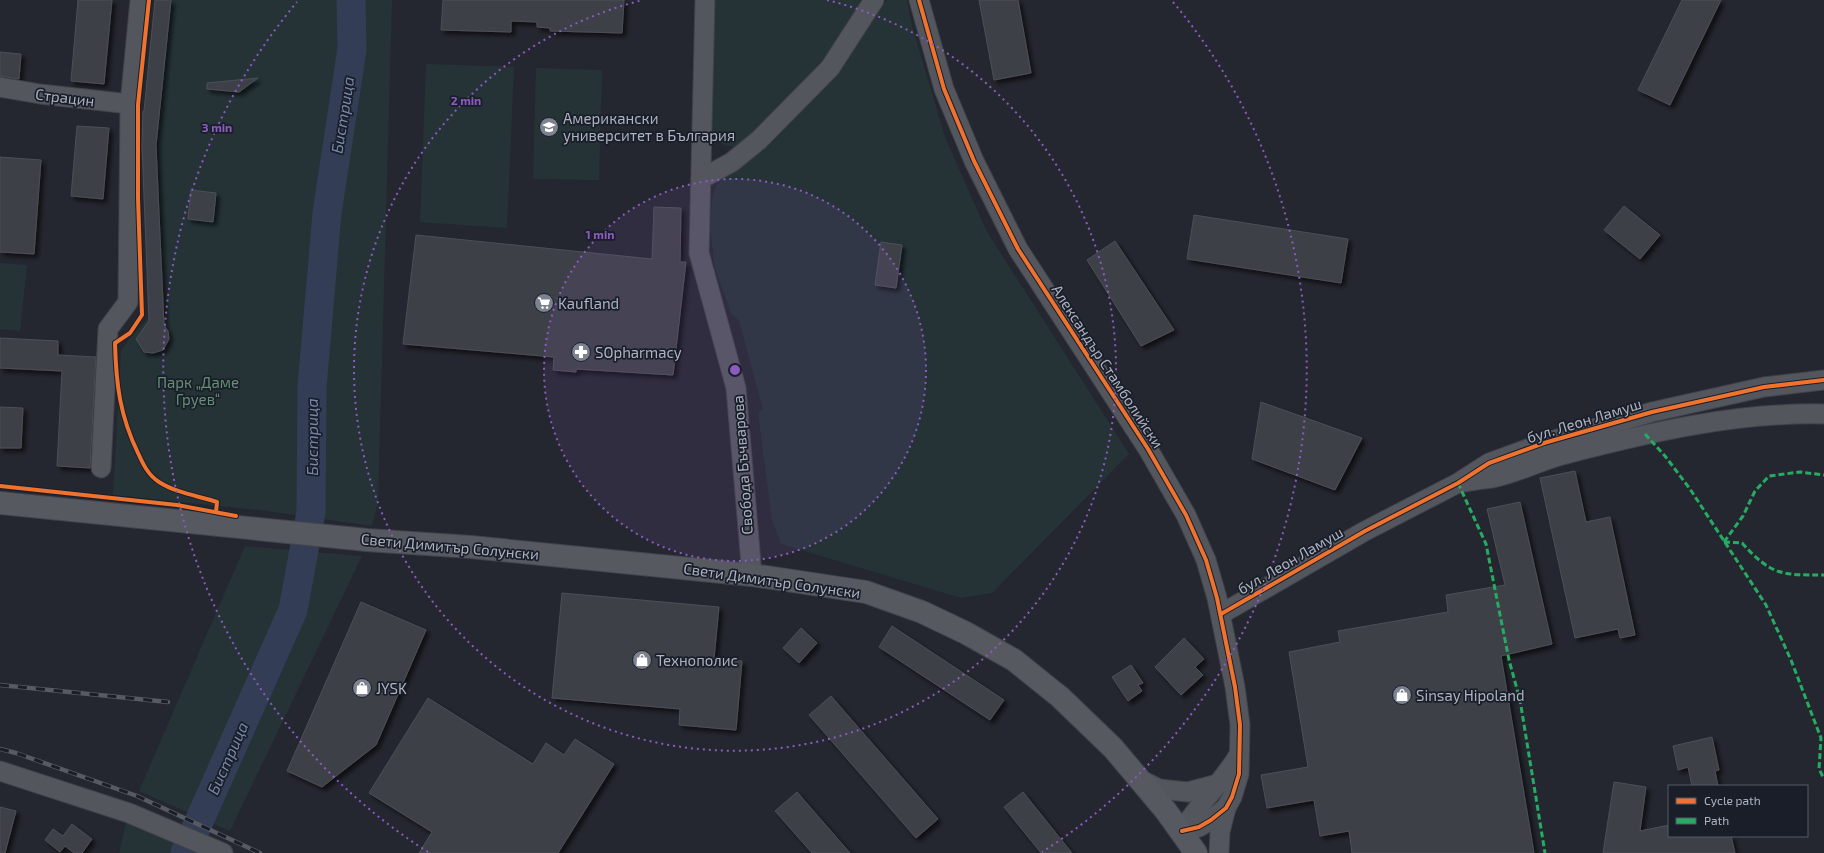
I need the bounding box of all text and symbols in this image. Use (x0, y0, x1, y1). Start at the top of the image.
water label: Бистрица (327, 75, 357, 155)
street label: Страцин (34, 84, 96, 110)
text: 2 min (451, 93, 481, 107)
place label: Американски университет в България (563, 109, 735, 145)
school or university icon: Американски университет в България (538, 116, 560, 138)
text: 3 min (202, 120, 232, 134)
text: 1 min (586, 227, 614, 241)
street label: Александър Стамболийски (1048, 281, 1168, 451)
supermarket icon: Kaufland (533, 292, 555, 314)
place label: Kaufland (558, 294, 619, 312)
pharmacy icon: SOpharmacy (570, 341, 592, 363)
place label: SOpharmacy (595, 343, 682, 361)
centre of rings (728, 363, 742, 377)
park label: Парк „Даме Груев“ (157, 373, 239, 409)
street label: бул. Леон Ламуш (1524, 394, 1644, 447)
street label: Свобода Бъчварова (728, 395, 756, 535)
water label: Бистрица (302, 398, 321, 476)
street label: бул. Леон Ламуш (1234, 522, 1347, 598)
street label: Свети Димитър Солунски (360, 529, 540, 564)
street label: Свети Димитър Солунски (682, 559, 862, 602)
shop icon: Технополис (631, 649, 653, 671)
place label: Технополис (656, 651, 738, 669)
shop icon: JYSK (351, 677, 373, 699)
place label: JYSK (376, 679, 407, 697)
shop icon: Sinsay Hipoland (1391, 684, 1413, 706)
place label: Sinsay Hipoland (1416, 686, 1525, 704)
water label: Бистрица (203, 719, 251, 797)
legend (1668, 785, 1808, 837)
text: Cycle path (1704, 793, 1761, 807)
text: Path (1704, 813, 1729, 827)

